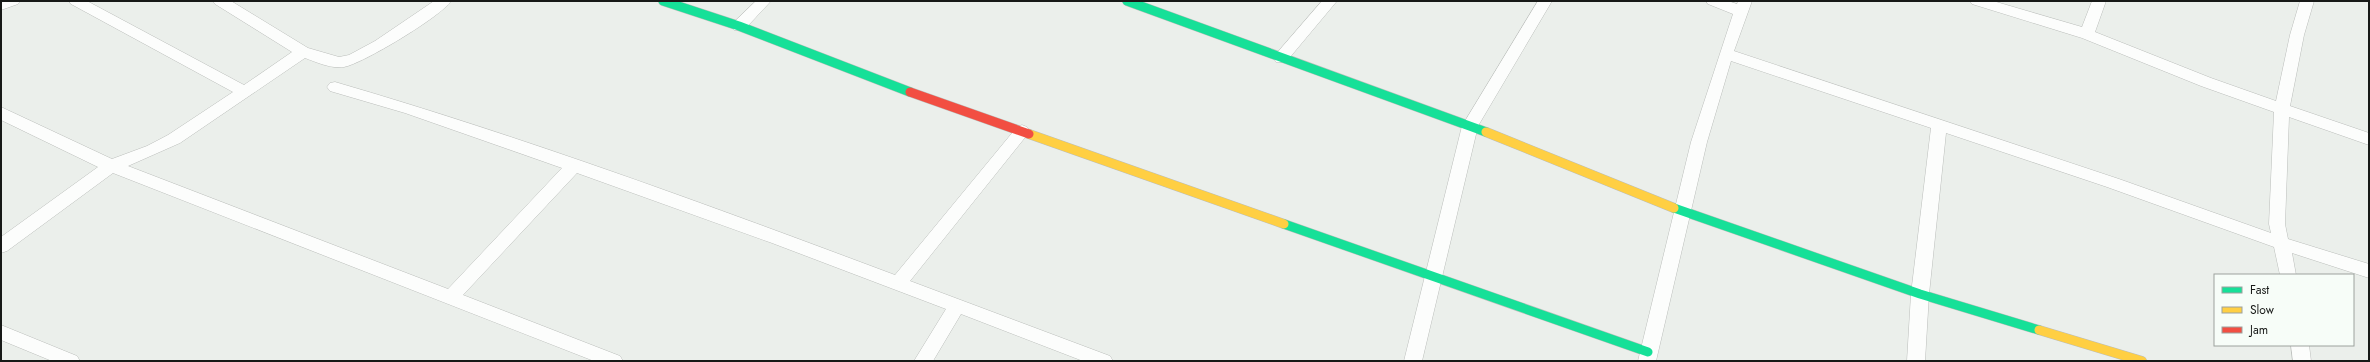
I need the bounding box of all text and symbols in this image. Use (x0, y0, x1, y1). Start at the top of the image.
legend (2214, 274, 2354, 346)
text: Fast (2250, 281, 2269, 299)
text: Slow (2250, 301, 2275, 319)
text: Jam (2248, 321, 2268, 339)

